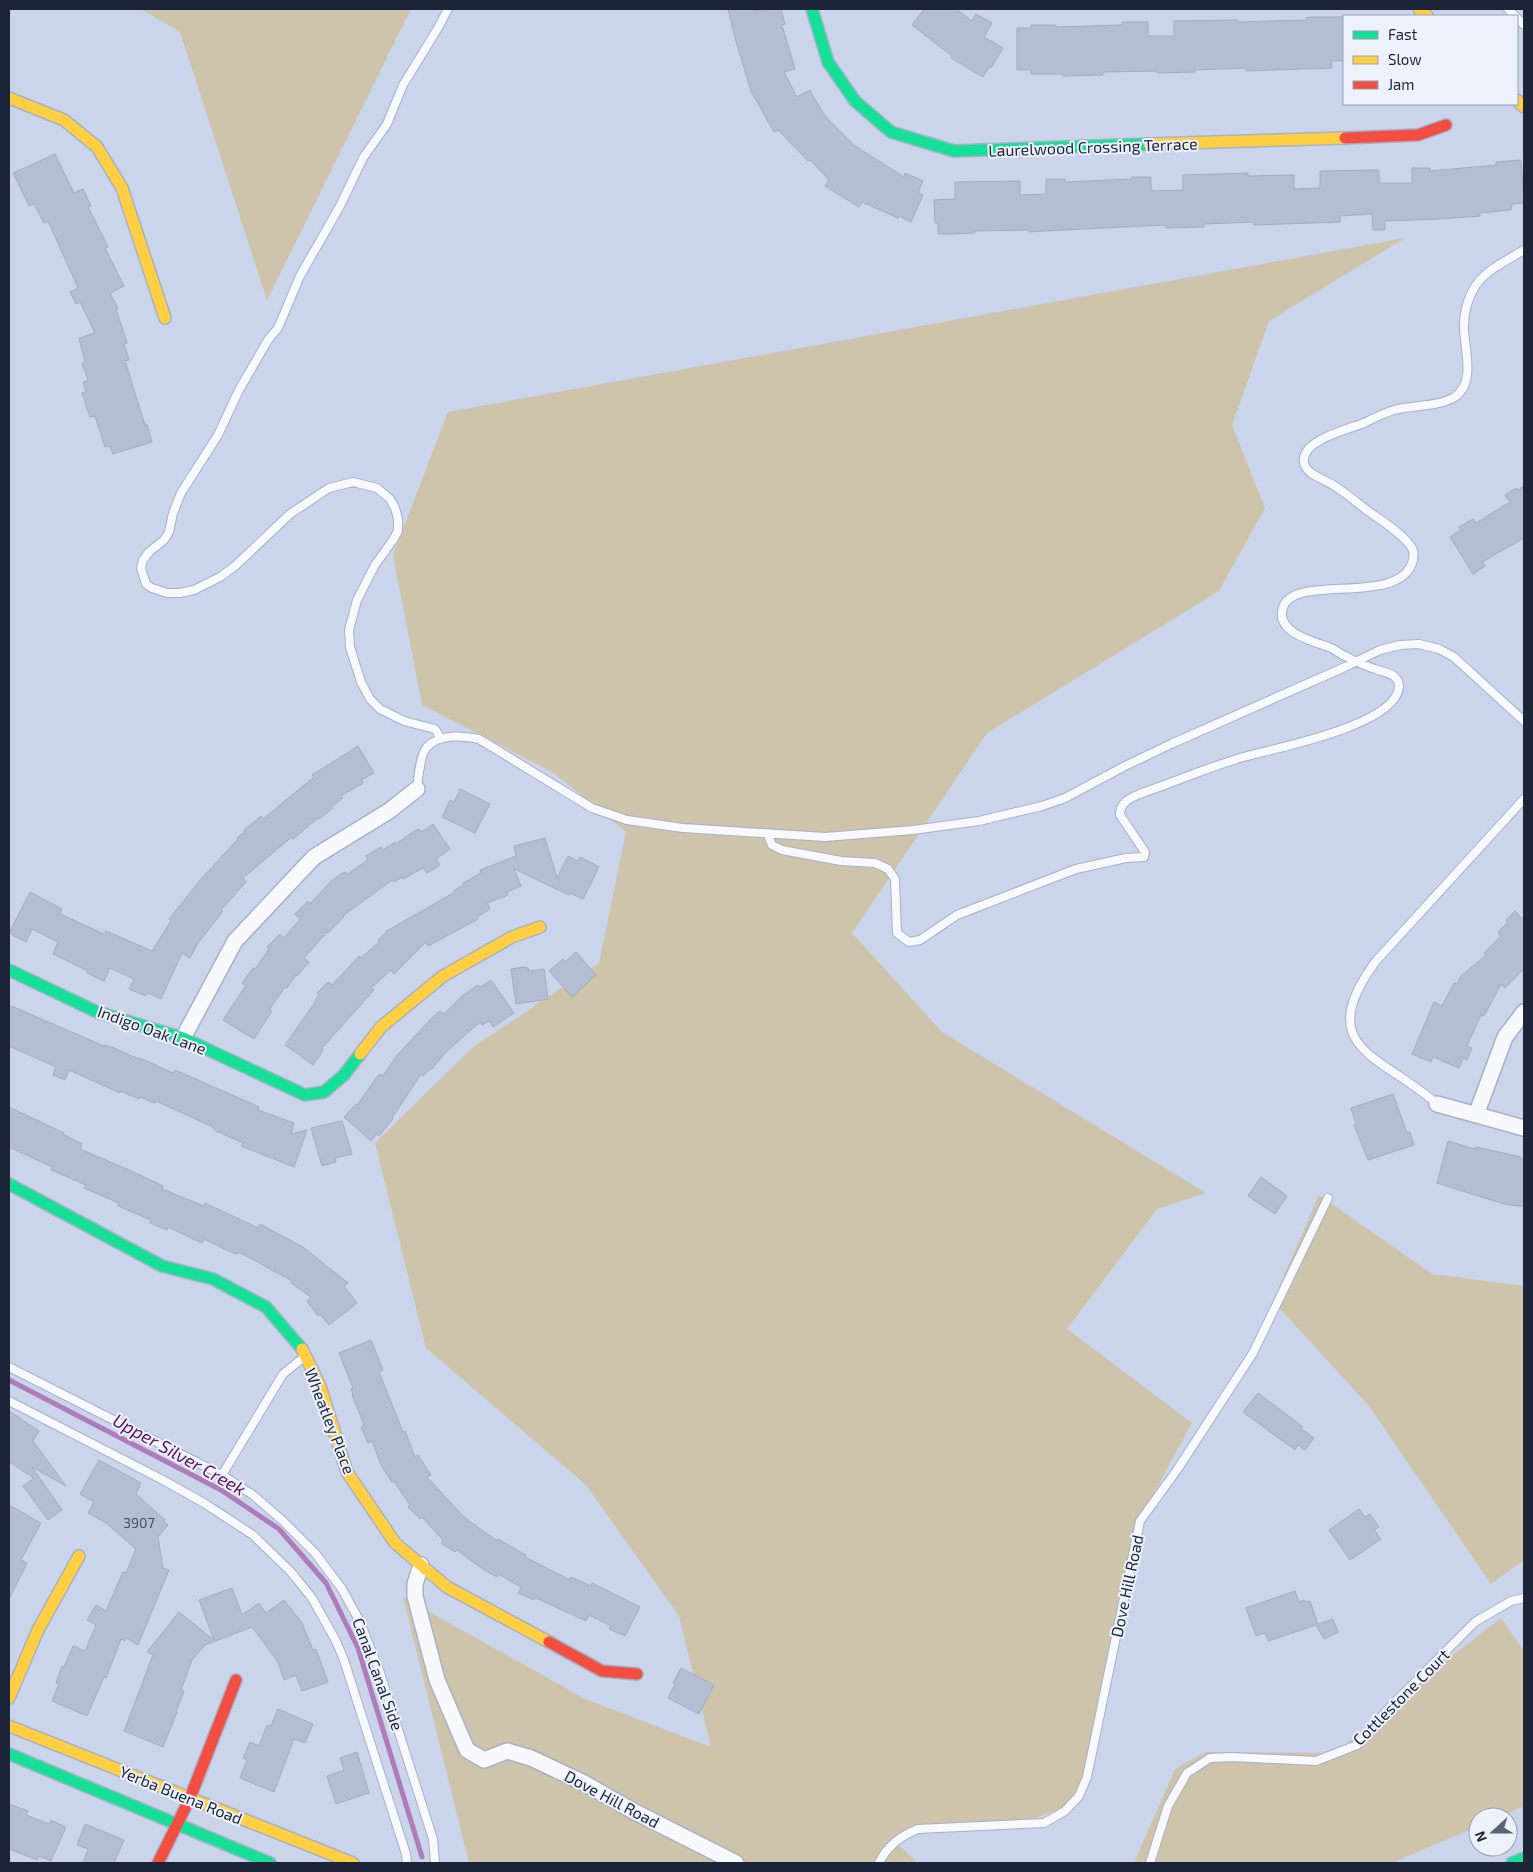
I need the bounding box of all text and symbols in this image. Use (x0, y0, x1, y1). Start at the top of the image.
legend (1343, 15, 1518, 105)
text: Fast (1388, 25, 1418, 43)
text: Slow (1388, 50, 1422, 68)
text: Jam (1388, 75, 1414, 93)
street label: Laurelwood Crossing Terrace (988, 133, 1198, 160)
street label: Indigo Oak Lane (95, 1001, 209, 1058)
street label: Wheatley Place (301, 1365, 359, 1477)
water label: Upper Silver Creek (109, 1409, 250, 1500)
house number: 3907 (123, 1514, 155, 1531)
street label: Dove Hill Road (1106, 1533, 1147, 1639)
street label: Canal Canal Side (349, 1615, 408, 1733)
street label: Cottlestone Court (1349, 1645, 1453, 1749)
street label: Yerba Buena Road (117, 1761, 245, 1828)
street label: Dove Hill Road (562, 1766, 663, 1831)
north arrow (1468, 1807, 1518, 1857)
text: N (1471, 1829, 1490, 1845)

